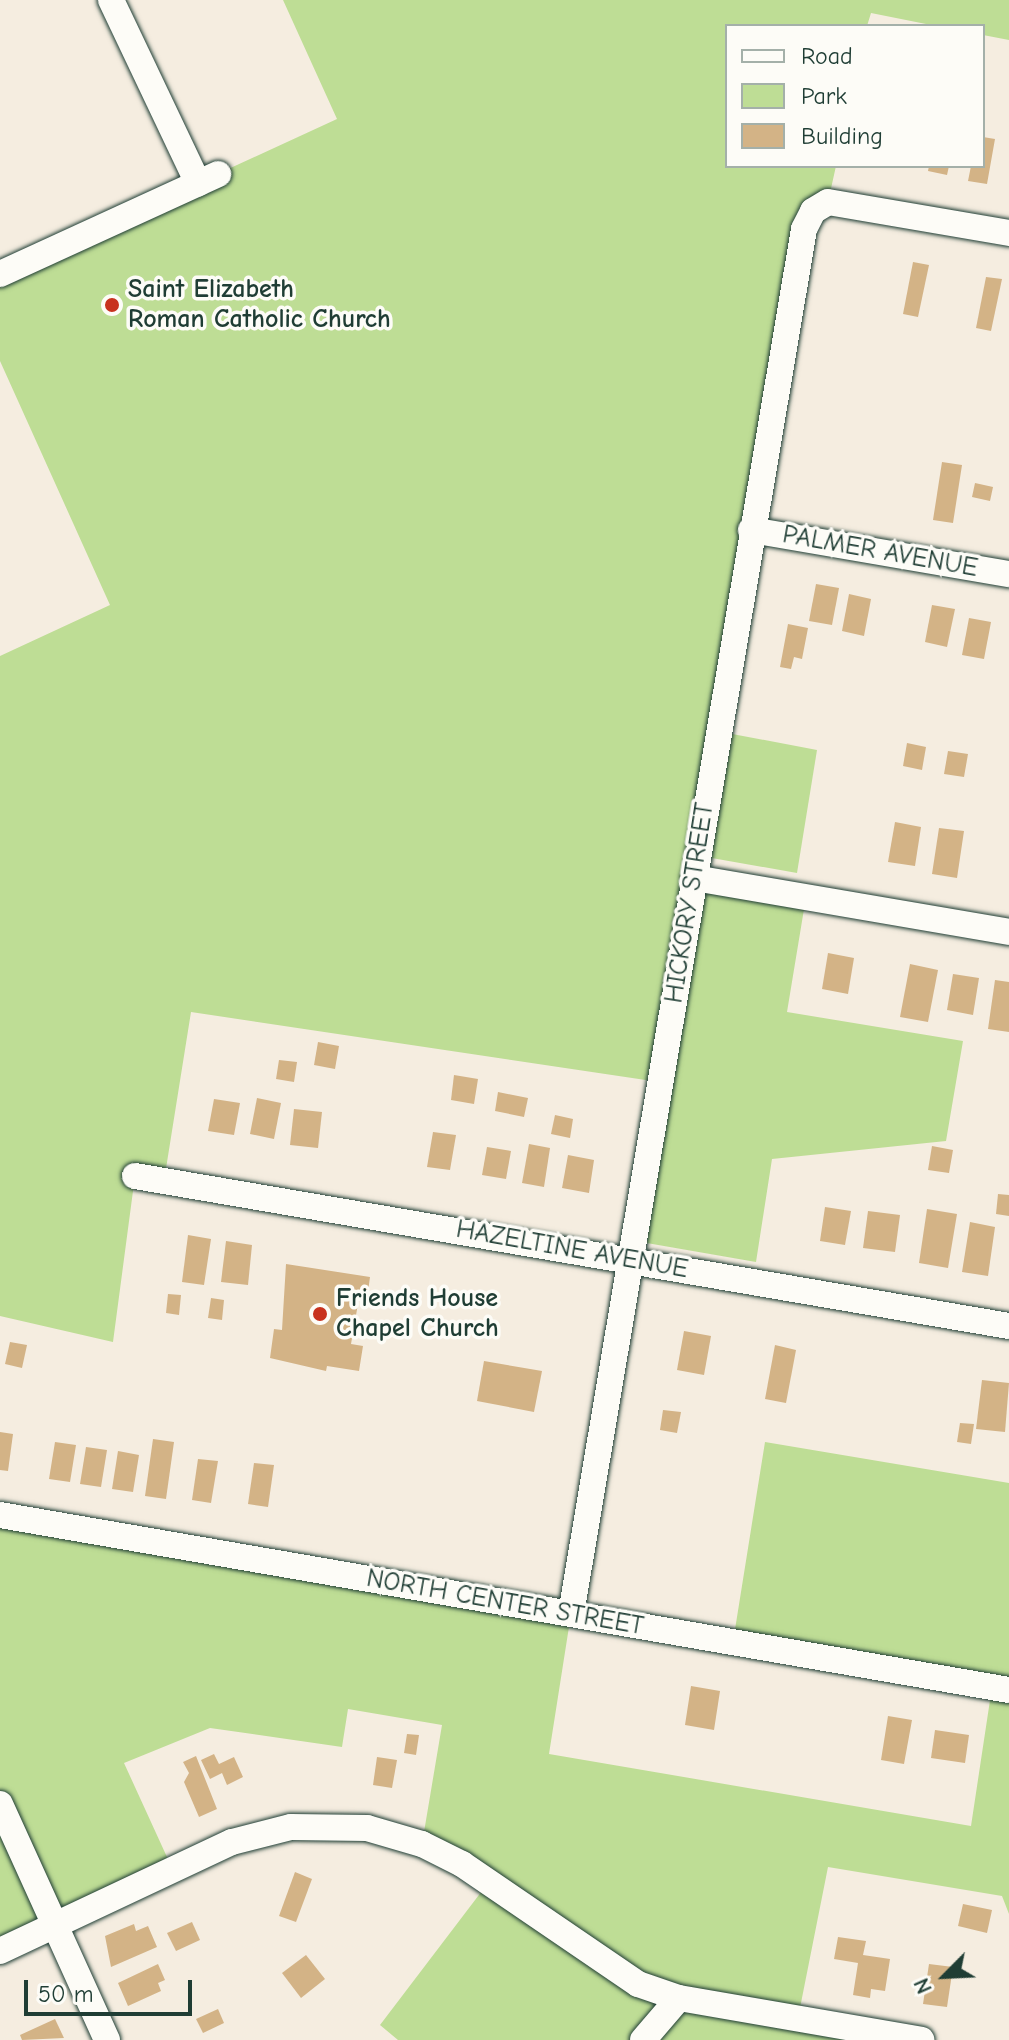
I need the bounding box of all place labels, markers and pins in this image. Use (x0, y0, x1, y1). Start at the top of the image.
place label: Saint Elizabeth Roman Catholic Church (128, 274, 391, 336)
marker: Saint Elizabeth Roman Catholic Church (103, 296, 121, 314)
place label: Friends House Chapel Church (336, 1283, 499, 1344)
marker: Friends House Chapel Church (311, 1305, 329, 1323)

